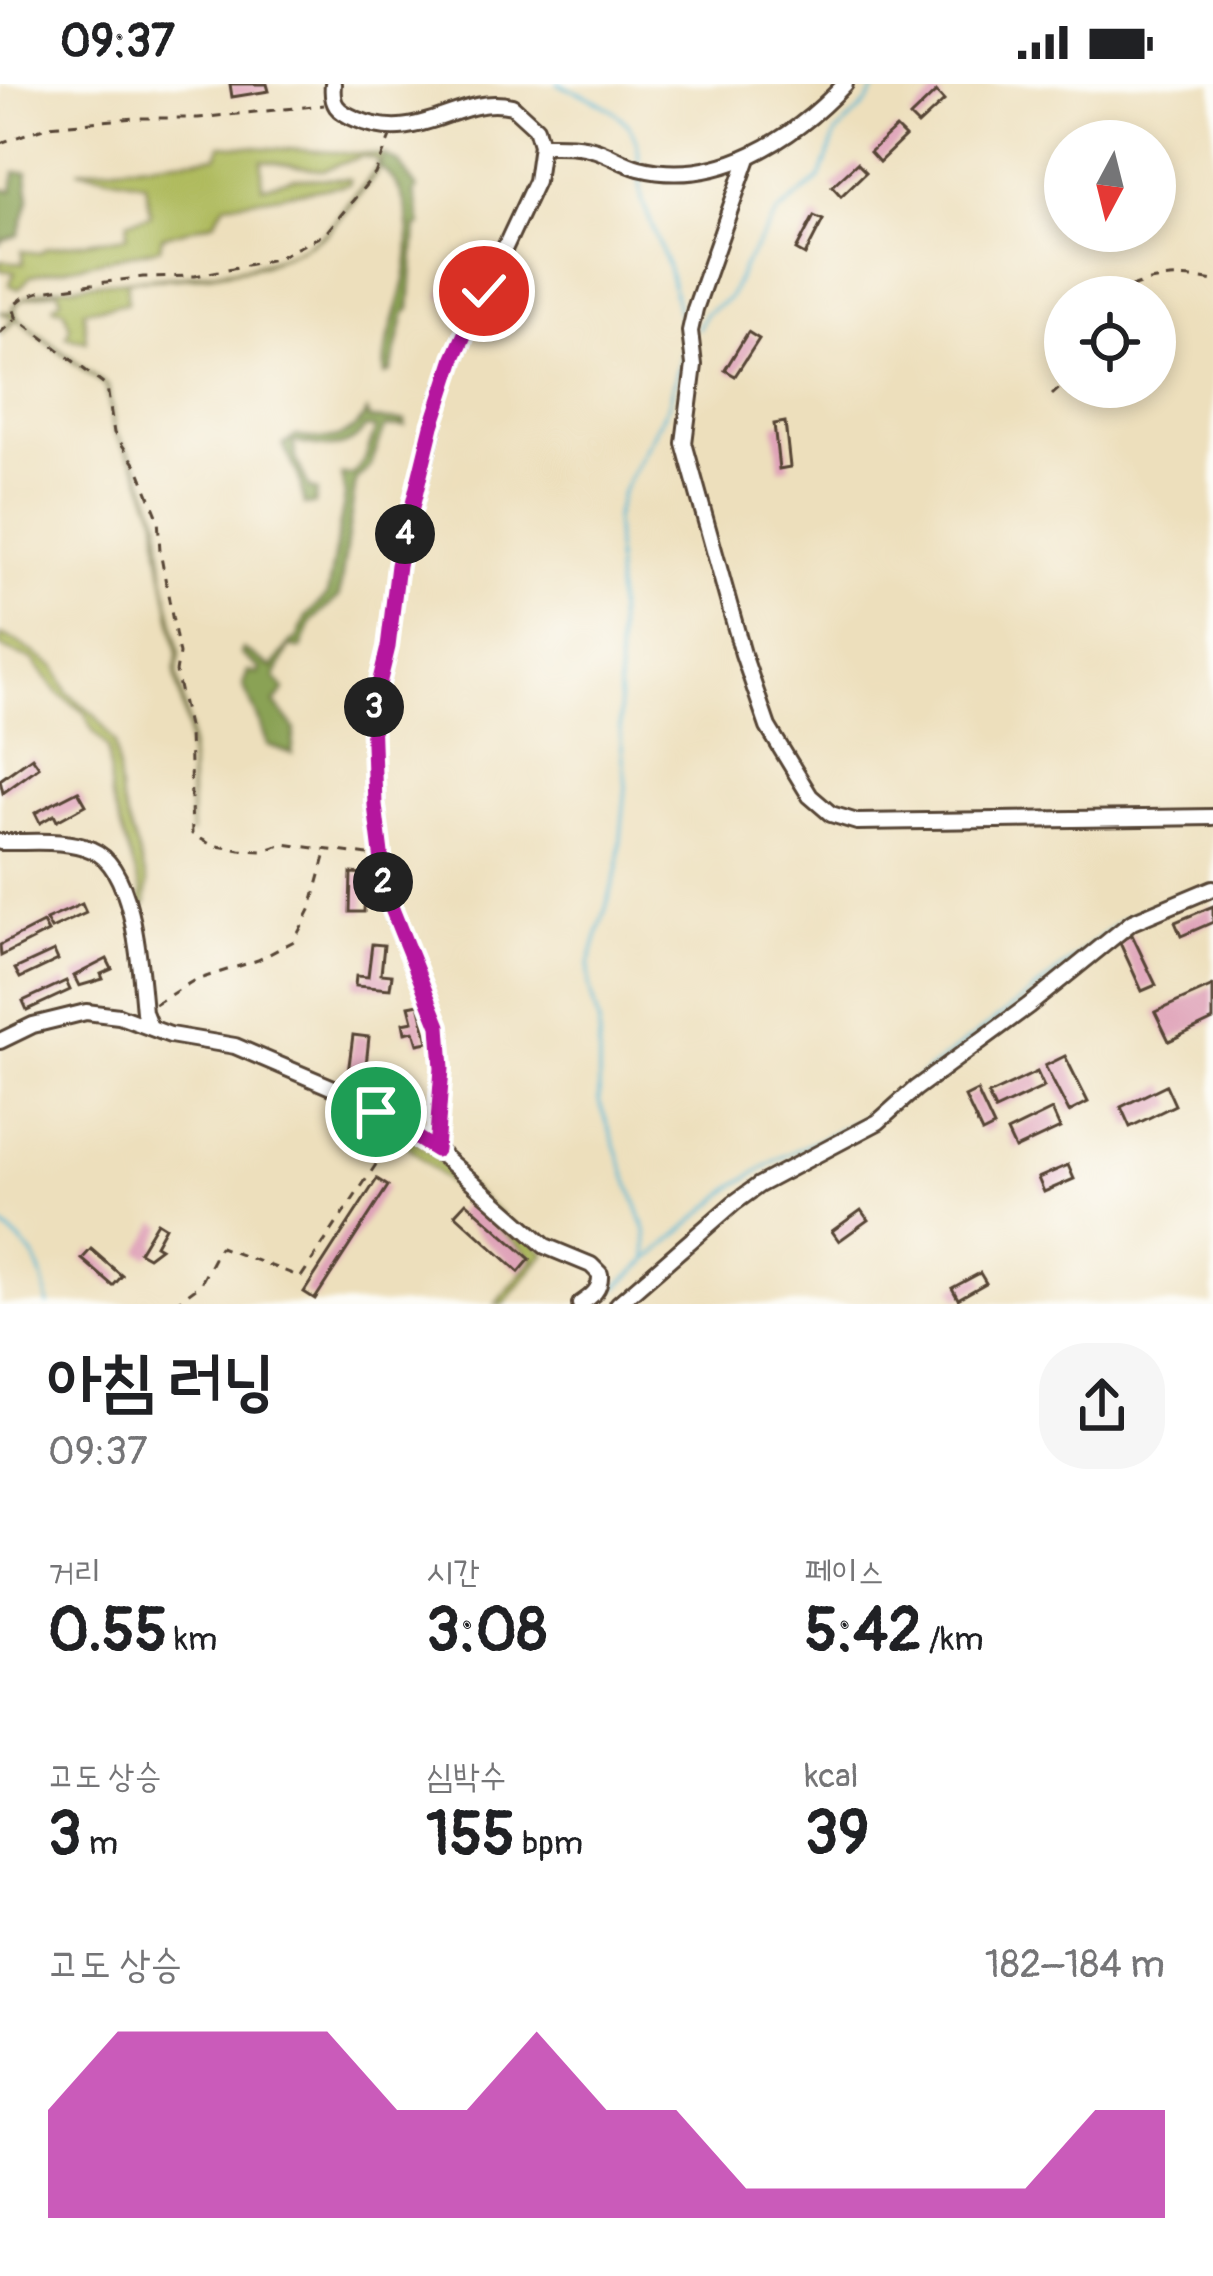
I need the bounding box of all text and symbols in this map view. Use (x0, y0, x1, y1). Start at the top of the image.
text: 09:37 (60, 14, 175, 70)
north arrow (1044, 120, 1176, 252)
map controls (1044, 120, 1176, 408)
pin (433, 240, 535, 342)
icon: check (451, 258, 517, 324)
button: locate (1044, 276, 1176, 408)
pin: 4 (375, 504, 435, 564)
text: 4 (395, 513, 415, 554)
pin: 3 (344, 677, 404, 737)
text: 3 (365, 686, 383, 727)
pin: 2 (353, 852, 413, 912)
text: 2 (374, 861, 392, 902)
pin (325, 1061, 427, 1163)
icon: arrive (343, 1079, 409, 1145)
text: 아침 러닝 (48, 1340, 275, 1423)
button: share (1039, 1343, 1165, 1469)
text: 09:37 (48, 1427, 148, 1476)
text: 거리 (48, 1552, 101, 1593)
text: 시간 (426, 1552, 479, 1593)
text: 페이스 (805, 1552, 884, 1593)
text: 0.55 (48, 1594, 167, 1669)
text: 3:08 (426, 1594, 547, 1669)
text: 5:42 (805, 1594, 922, 1669)
text: km (167, 1619, 217, 1660)
text: /km (922, 1619, 984, 1660)
text: 고도 상승 (48, 1756, 161, 1797)
text: 심박수 (426, 1756, 506, 1797)
text: kcal (805, 1756, 858, 1797)
text: 39 (805, 1797, 869, 1872)
text: 3 (48, 1798, 81, 1873)
text: 155 (426, 1798, 515, 1873)
text: m (81, 1823, 118, 1864)
text: bpm (515, 1823, 583, 1864)
text: 고도 상승 (48, 1940, 182, 1989)
text: 182–184 m (985, 1940, 1165, 1989)

